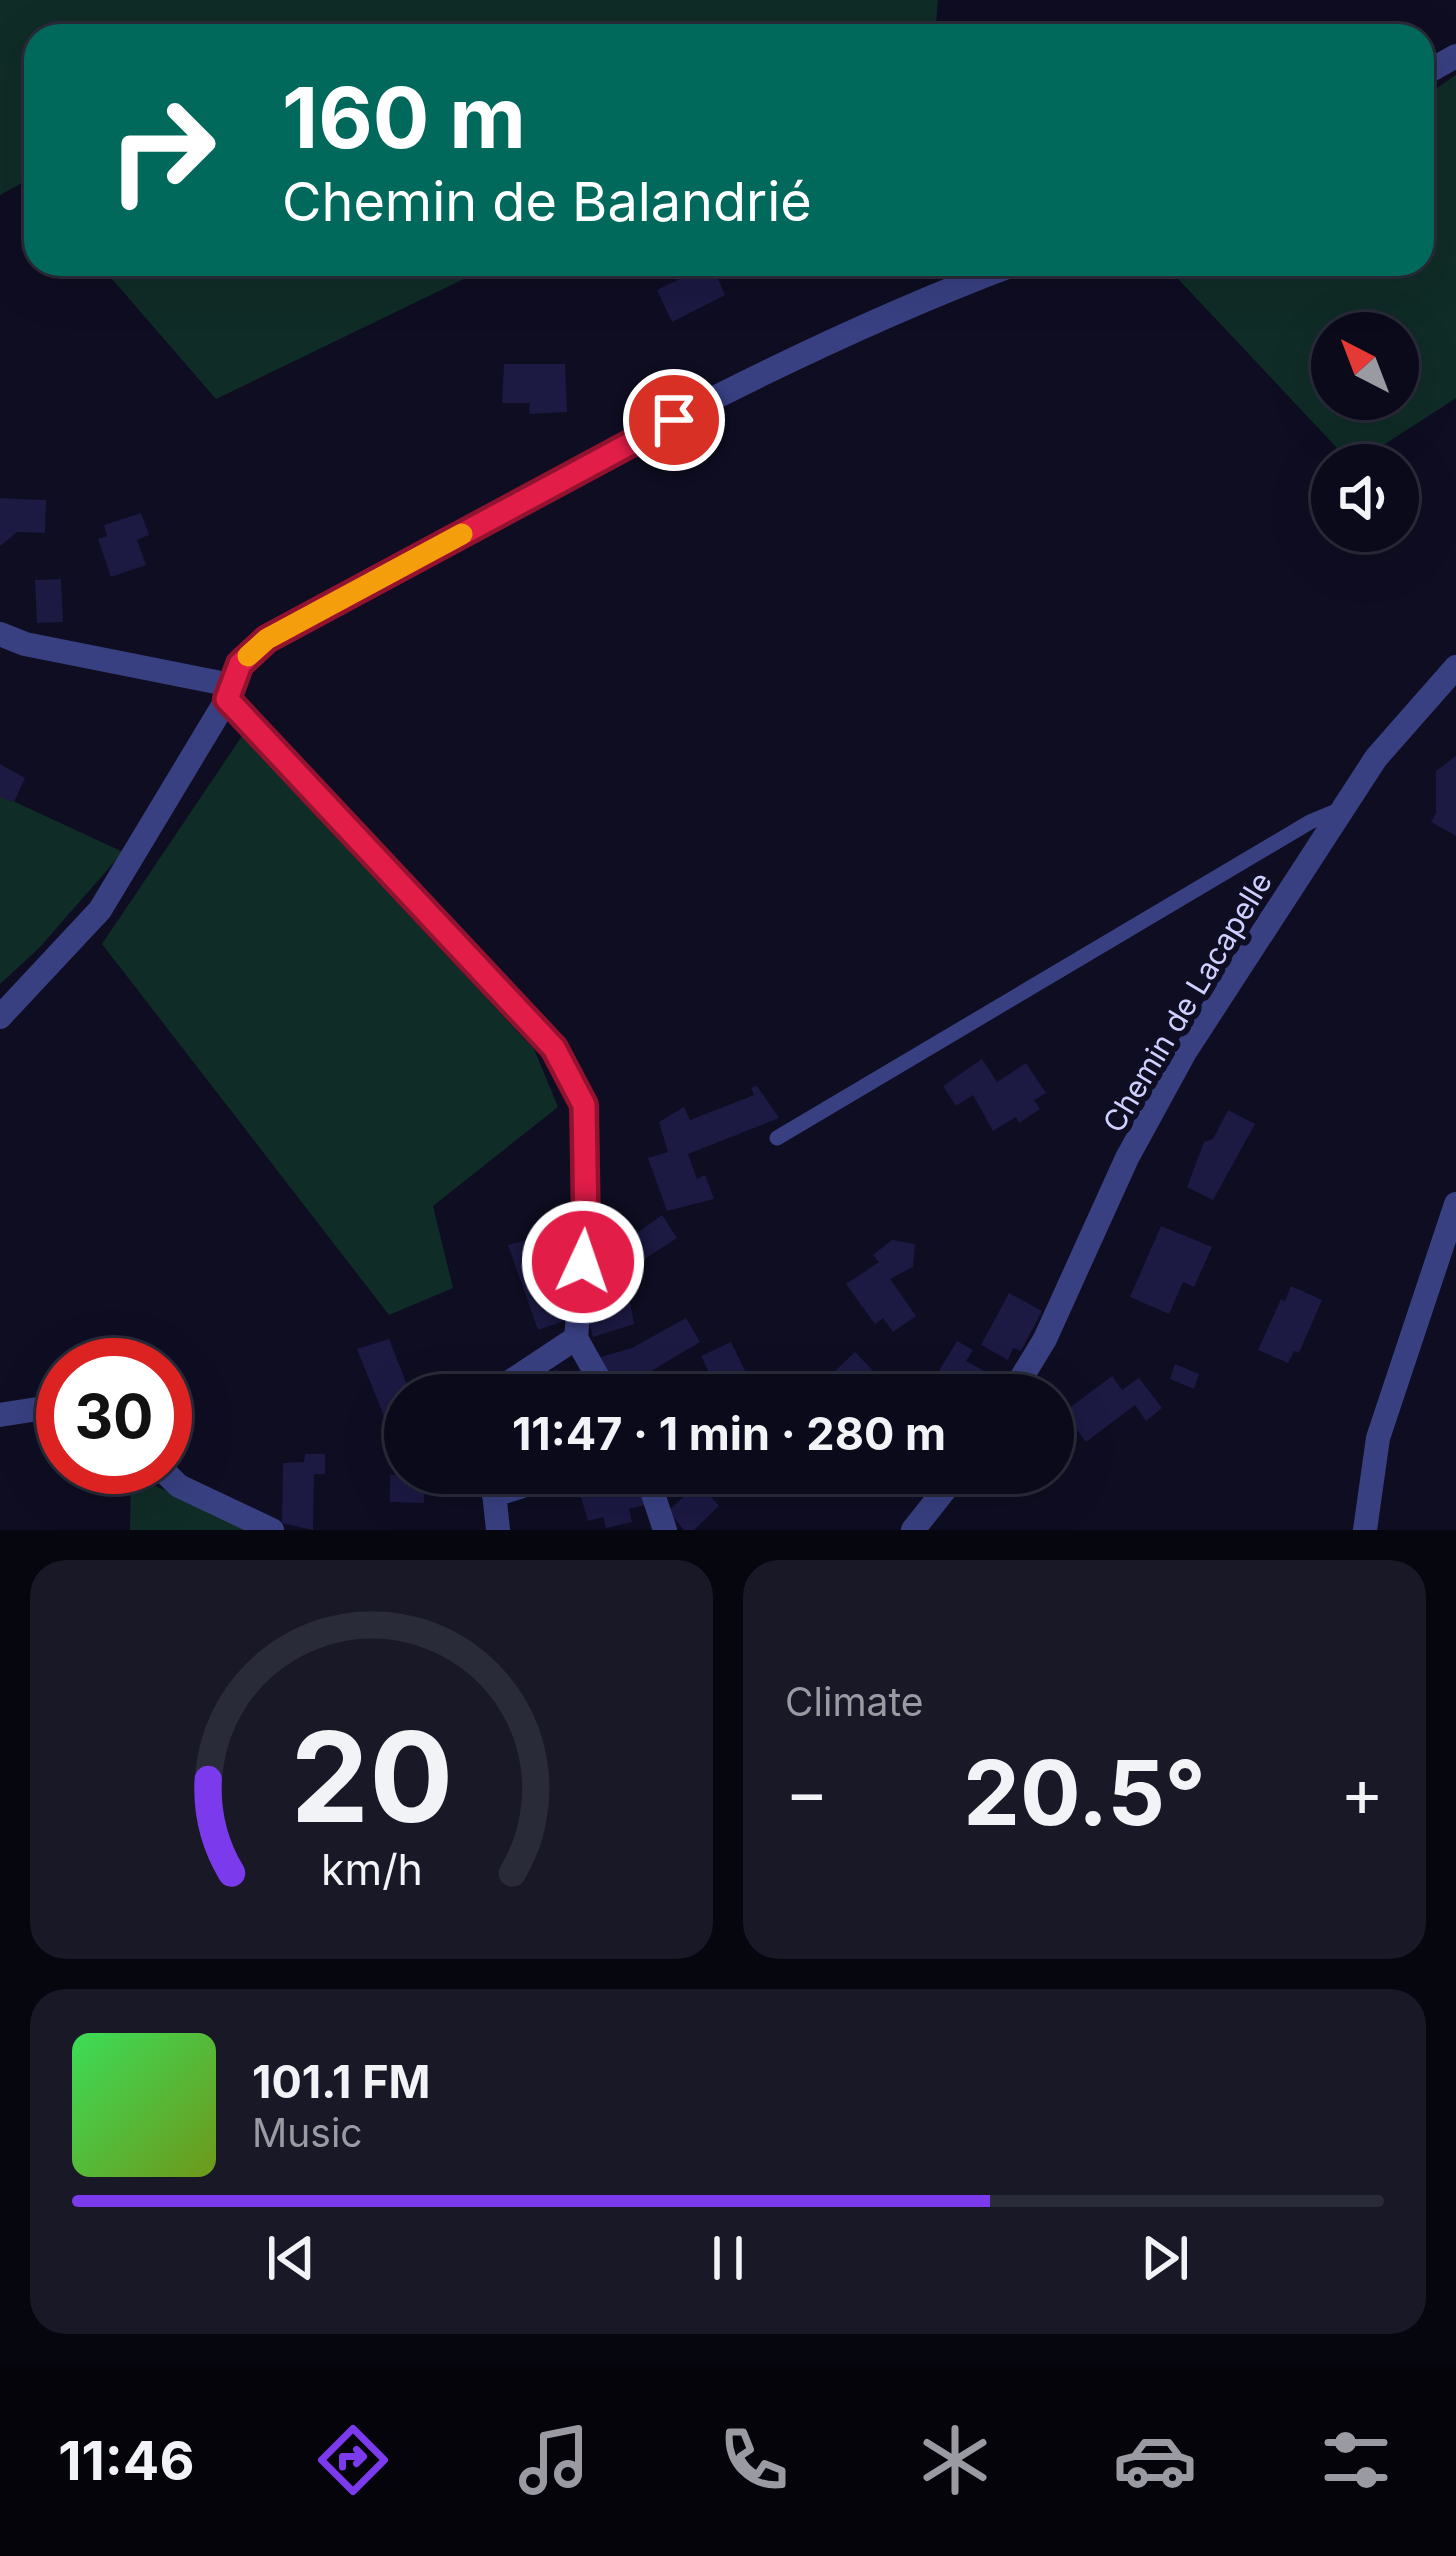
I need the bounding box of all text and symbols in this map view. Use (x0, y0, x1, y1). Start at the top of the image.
text: 160 m (282, 67, 526, 168)
icon: right (84, 72, 240, 228)
text: Chemin de Balandrié (282, 169, 812, 234)
north arrow (1311, 312, 1419, 420)
map controls (1311, 312, 1419, 552)
pin (623, 369, 725, 471)
icon: arrive (641, 387, 707, 453)
button: sound (1311, 444, 1419, 552)
street label: Chemin de Lacapelle (1095, 865, 1279, 1139)
position arrow (520, 1199, 646, 1325)
speed limit sign: 30 (36, 1338, 192, 1494)
text: 11:47 · 1 min · 280 m (512, 1406, 946, 1461)
text: Climate (785, 1678, 924, 1725)
text: 20 (290, 1701, 453, 1852)
text: 20.5° (963, 1738, 1206, 1847)
text: − (785, 1752, 829, 1832)
text: + (1340, 1752, 1384, 1832)
text: km/h (321, 1842, 422, 1894)
text: 101.1 FM (252, 2054, 431, 2109)
text: Music (252, 2109, 363, 2156)
icon: previous (258, 2225, 324, 2291)
icon: pause (695, 2225, 761, 2291)
icon: next (1132, 2225, 1198, 2291)
icon: directions (311, 2418, 395, 2502)
icon: music (512, 2418, 596, 2502)
icon: phone (712, 2418, 796, 2502)
icon: climate (913, 2418, 997, 2502)
icon: car (1113, 2418, 1197, 2502)
icon: filters (1314, 2418, 1398, 2502)
text: 11:46 (58, 2428, 194, 2493)

